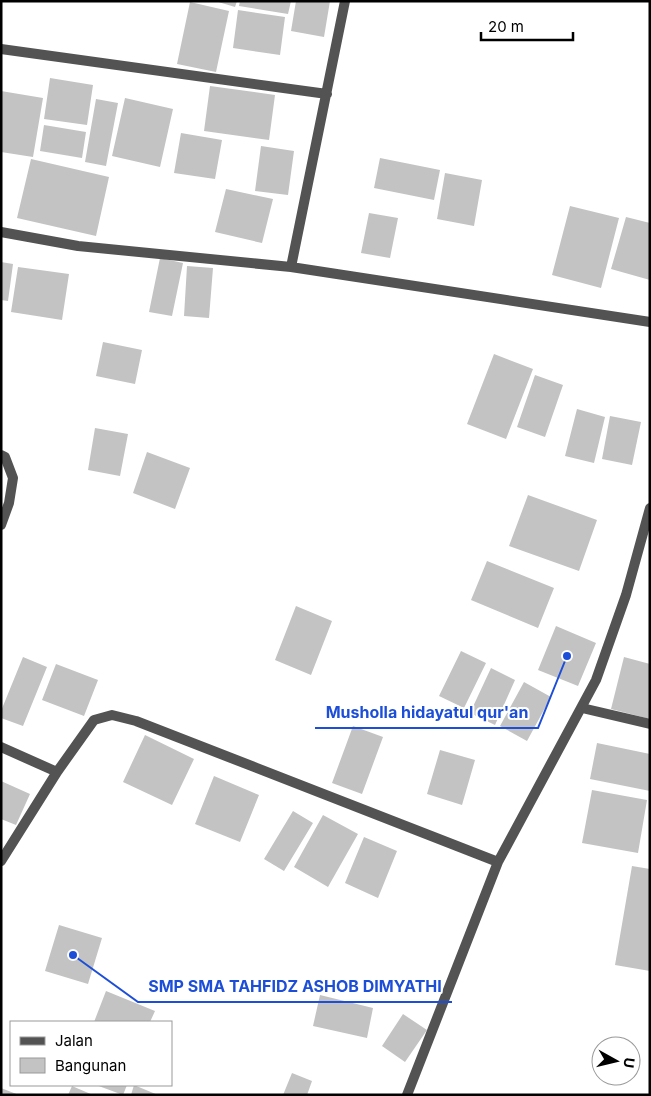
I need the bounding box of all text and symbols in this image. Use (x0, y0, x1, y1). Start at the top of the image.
scale bar (481, 10, 574, 42)
text: 20 m (488, 17, 524, 36)
callout: Musholla hidayatul qur'an (315, 697, 538, 728)
text: Musholla hidayatul qur'an (326, 702, 528, 722)
callout: SMP SMA TAHFIDZ ASHOB DIMYATHI (138, 971, 452, 1002)
text: SMP SMA TAHFIDZ ASHOB DIMYATHI (148, 976, 442, 996)
legend (10, 1021, 172, 1086)
text: Jalan (55, 1031, 93, 1050)
north arrow (591, 1036, 641, 1086)
text: Bangunan (55, 1056, 126, 1075)
text: U (620, 1057, 638, 1069)

